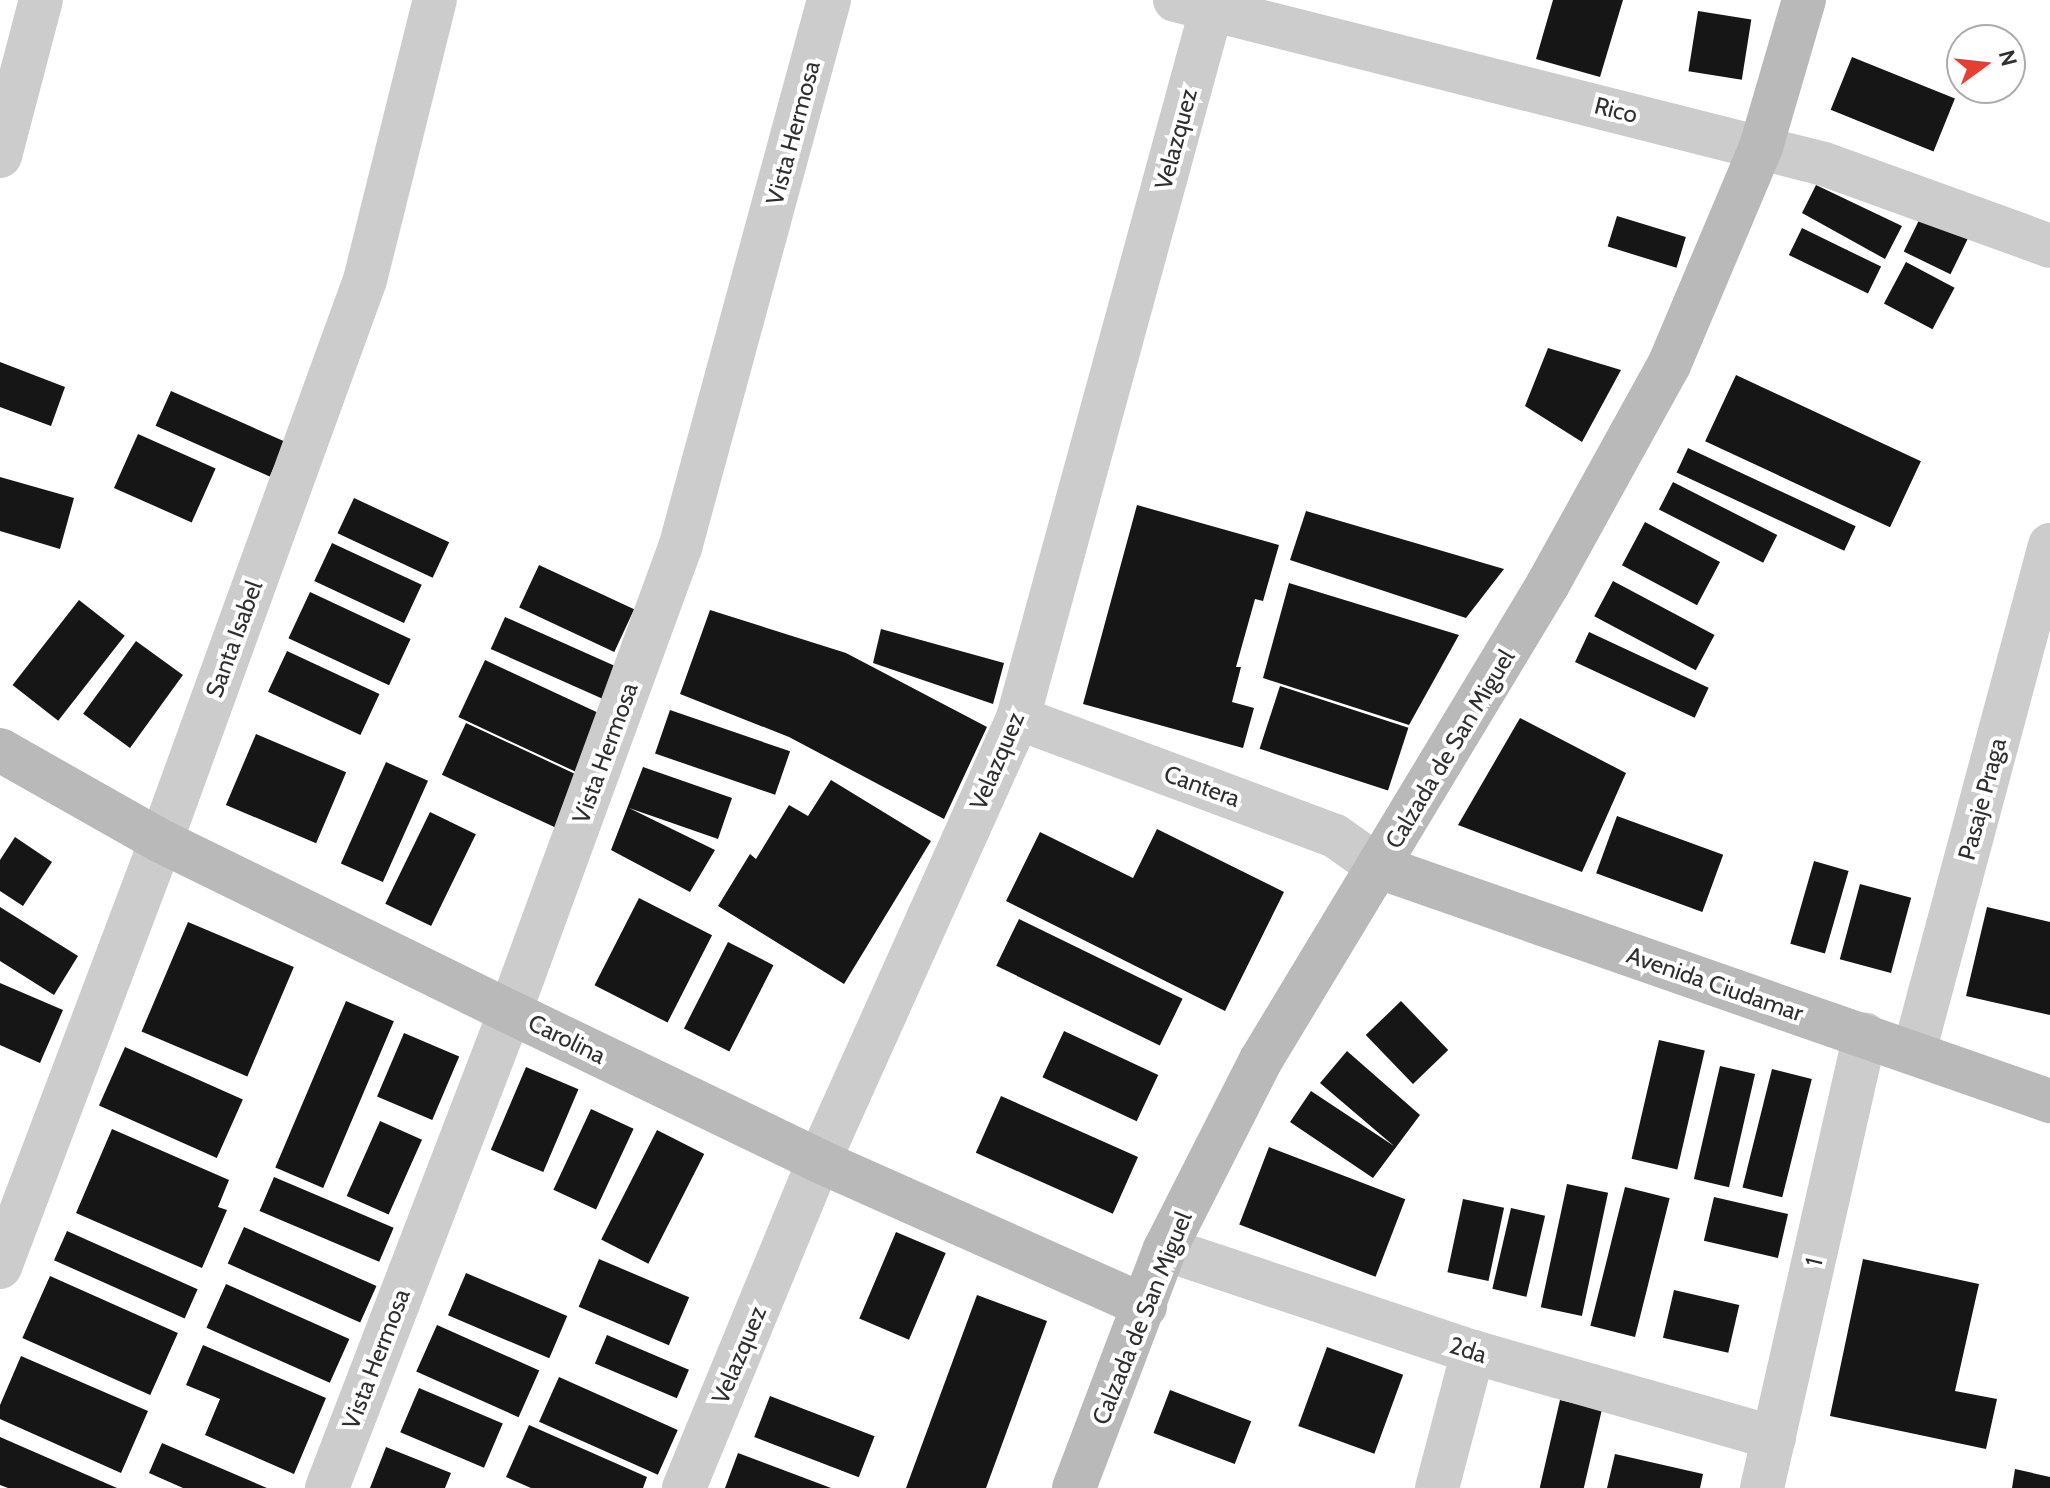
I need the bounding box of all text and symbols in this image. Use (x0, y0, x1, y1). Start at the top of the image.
north arrow (1946, 24, 2026, 104)
text: N (1993, 47, 2023, 69)
street label: Vista Hermosa (760, 58, 826, 208)
street label: Velazquez (1149, 85, 1203, 193)
street label: Rico (1591, 91, 1641, 129)
street label: Santa Isabel (200, 577, 268, 701)
street label: Calzada de San Miguel (1379, 644, 1521, 854)
street label: Vista Hermosa (566, 679, 644, 827)
street label: Velazquez (964, 708, 1030, 814)
street label: Pasaje Praga (1952, 735, 2012, 863)
street label: Cantera (1160, 759, 1244, 813)
street label: Avenida Ciudamar (1623, 940, 1807, 1028)
street label: Carolina (524, 1008, 610, 1070)
street label: Calzada de San Miguel (1086, 1207, 1198, 1429)
street label: 1 (1799, 1255, 1829, 1269)
street label: Vista Hermosa (336, 1285, 416, 1433)
street label: Velazquez (706, 1302, 772, 1408)
street label: 2da (1446, 1331, 1490, 1369)

